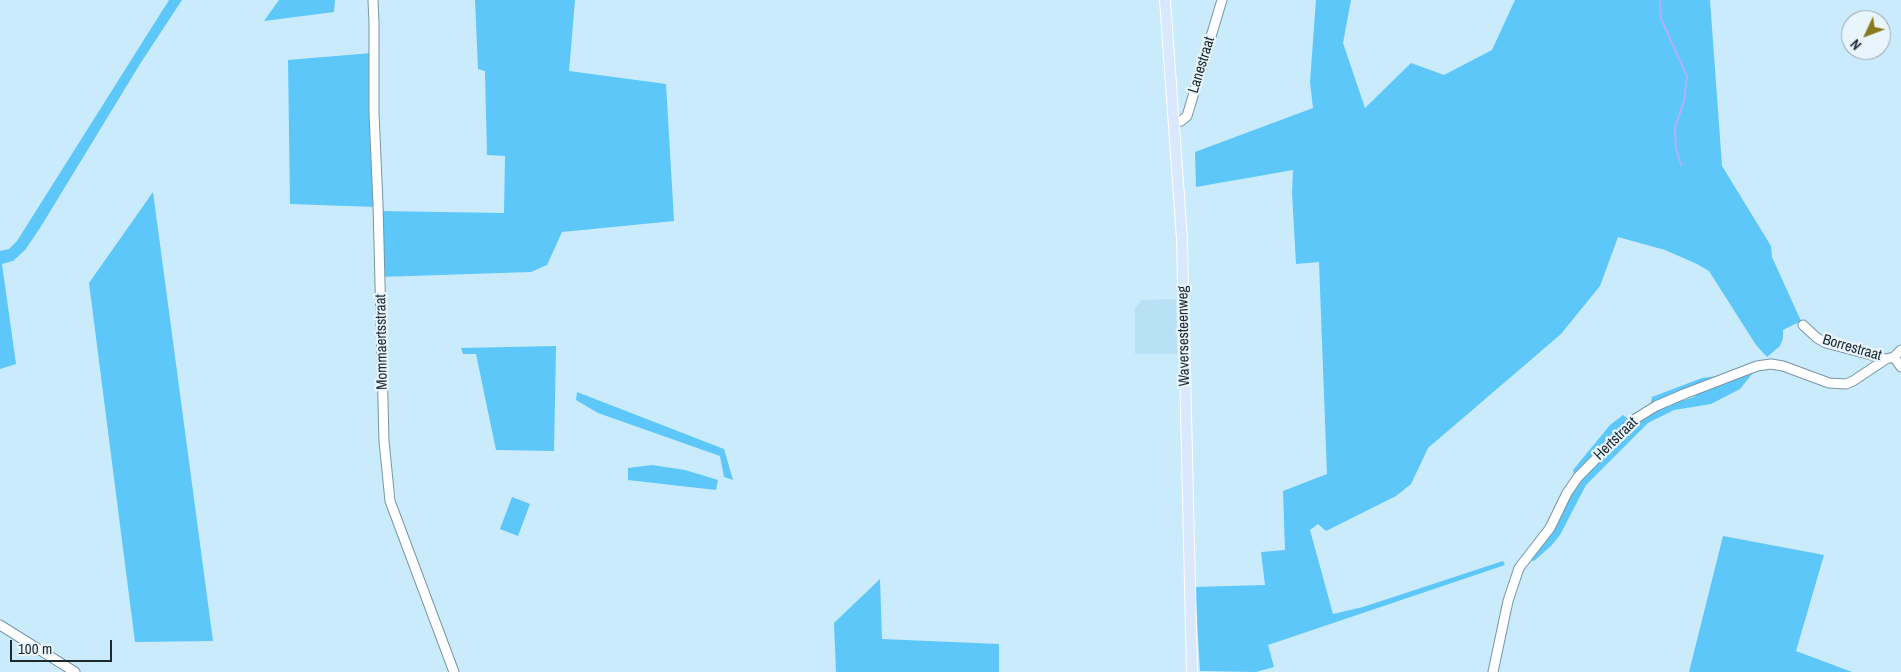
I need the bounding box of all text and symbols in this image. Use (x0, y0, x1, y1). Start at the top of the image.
north arrow (1841, 10, 1891, 60)
street label: Lanestraat (1185, 35, 1219, 95)
text: N (1846, 35, 1865, 54)
street label: Waversesteenweg (1174, 285, 1194, 387)
street label: Mommaertsstraat (372, 294, 392, 390)
street label: Borrestraat (1820, 331, 1884, 365)
street label: Hertstraat (1590, 414, 1642, 464)
scale bar (12, 630, 115, 662)
text: 100 m (18, 638, 52, 659)

